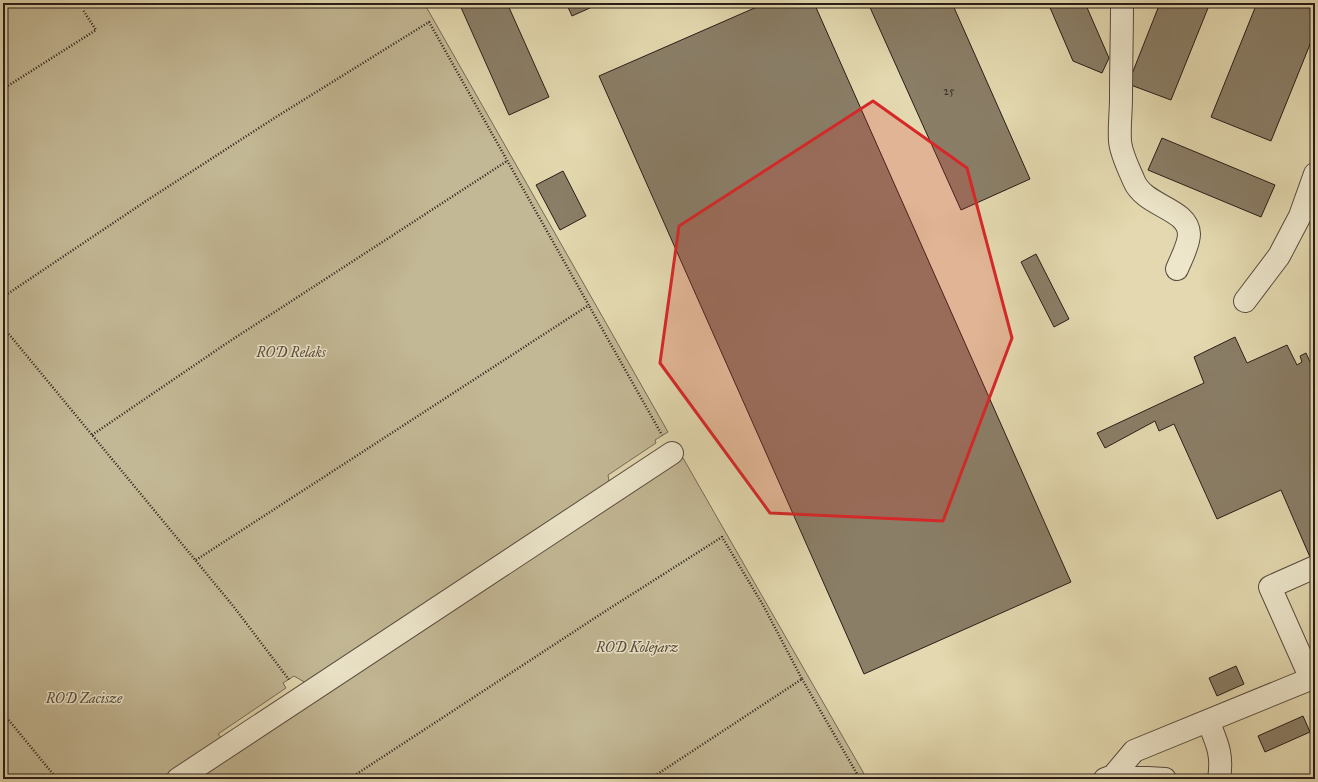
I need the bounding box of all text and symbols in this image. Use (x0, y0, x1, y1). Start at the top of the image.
house number: 25 (943, 84, 955, 98)
park label: ROD Relaks (255, 344, 327, 361)
park label: ROD Kolejarz (595, 639, 678, 656)
park label: ROD Zacisze (45, 690, 123, 707)

